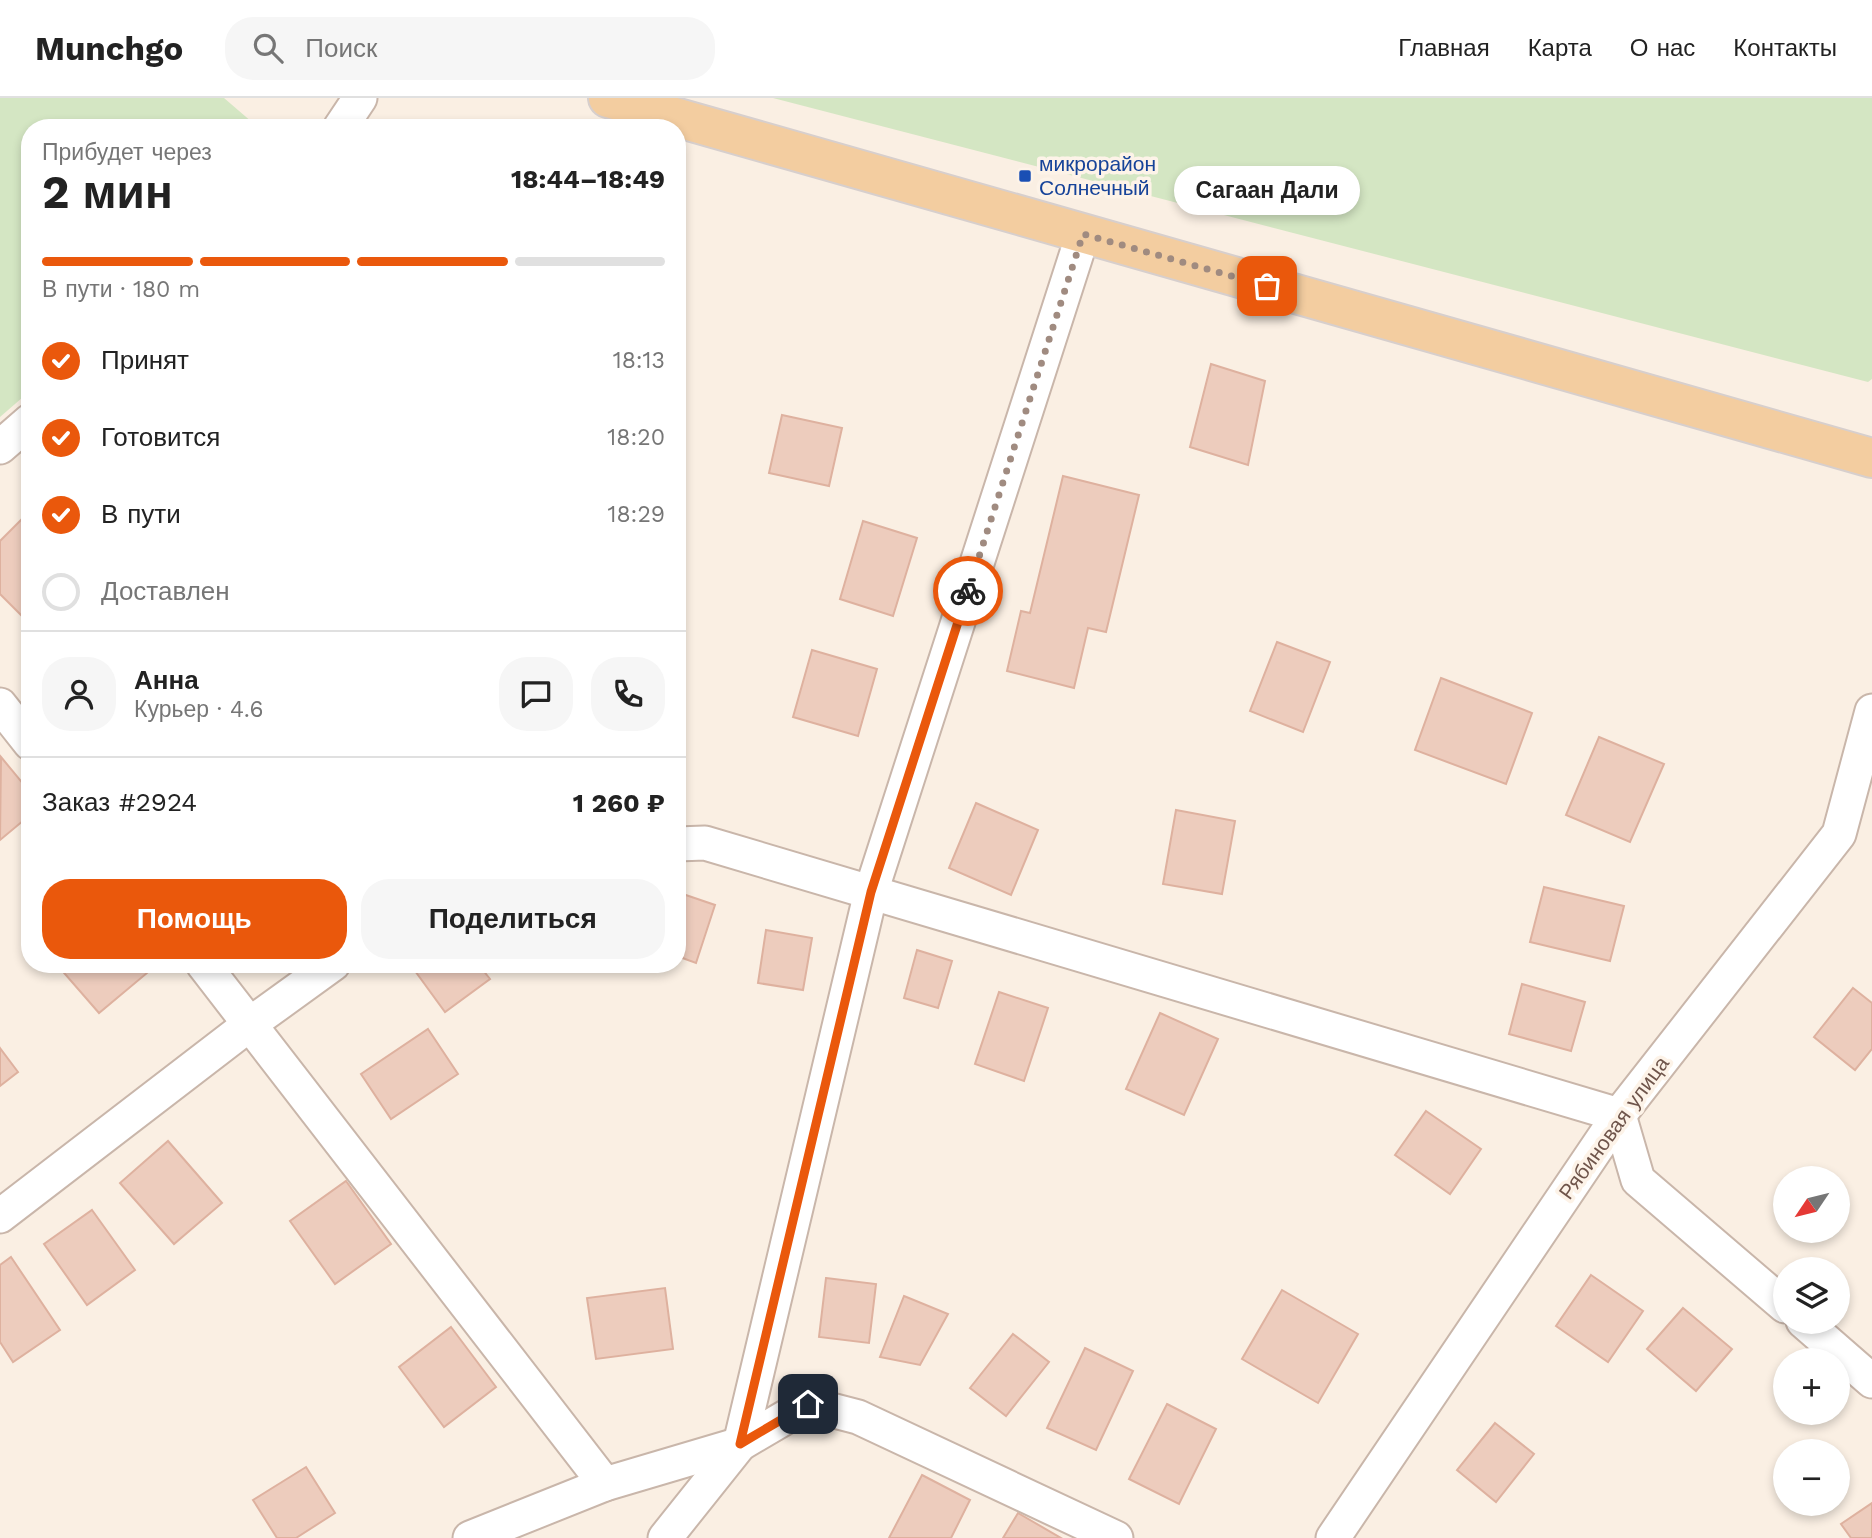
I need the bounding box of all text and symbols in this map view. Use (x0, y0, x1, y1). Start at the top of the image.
search box (225, 17, 715, 80)
text: Munchgo (35, 29, 183, 68)
icon: search (249, 29, 287, 67)
text: Поиск (305, 33, 377, 63)
text: Главная (1398, 34, 1490, 62)
text: Карта (1528, 34, 1592, 62)
text: О нас (1630, 34, 1695, 62)
text: Контакты (1733, 34, 1837, 62)
text: Прибудет через (42, 139, 212, 166)
place label: микрорайон Солнечный (1039, 151, 1156, 200)
text: 18:44–18:49 (511, 164, 665, 194)
text: 2 мин (42, 165, 173, 219)
callout: Сагаан Дали (1174, 167, 1360, 216)
marker: микрорайон Солнечный (1017, 168, 1033, 184)
text: Сагаан Дали (1195, 177, 1339, 204)
pin (1237, 256, 1297, 316)
icon: bag (1248, 267, 1286, 305)
text: В пути · 180 m (42, 276, 200, 303)
icon: check (42, 342, 80, 380)
text: Принят (101, 345, 189, 375)
text: 18:13 (613, 347, 665, 374)
icon: check (42, 419, 80, 457)
text: Готовится (101, 422, 220, 452)
text: 18:20 (607, 424, 665, 451)
icon: check (42, 496, 80, 534)
text: В пути (101, 499, 181, 529)
text: 18:29 (607, 501, 665, 528)
courier (933, 556, 1003, 626)
icon: bike (949, 572, 987, 610)
text: Доставлен (101, 576, 230, 606)
button: person (42, 657, 116, 731)
button: chat (499, 657, 573, 731)
button: phone (591, 657, 665, 731)
text: Анна (134, 665, 199, 695)
text: Курьер · 4.6 (134, 696, 263, 723)
text: Заказ #2924 (42, 787, 197, 817)
text: 1 260 ₽ (573, 788, 665, 818)
button: Помощь (42, 879, 347, 959)
button: Поделиться (361, 879, 665, 959)
street label: Рябиновая улица (1553, 1051, 1674, 1204)
north arrow (1773, 1166, 1850, 1242)
map controls (1773, 1166, 1850, 1516)
button: layers (1773, 1257, 1850, 1334)
button: + (1773, 1348, 1850, 1425)
pin (778, 1374, 838, 1434)
icon: home (789, 1385, 827, 1423)
button: − (1773, 1439, 1850, 1516)

